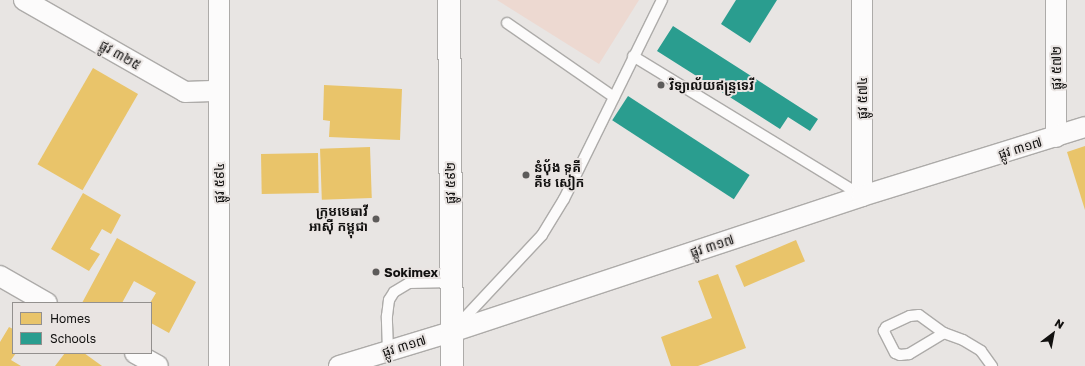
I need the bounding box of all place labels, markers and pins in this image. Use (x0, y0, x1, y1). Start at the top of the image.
place label: វិទ្យាល័យឥន្រ្ទទេវី (669, 77, 754, 93)
marker: វិទ្យាល័យឥន្រ្ទទេវី (656, 80, 666, 90)
place label: នំប៉័ង ទួគី គឹម សៀក (534, 160, 584, 191)
marker: នំប៉័ង ទួគី គឹម សៀក (521, 170, 531, 180)
place label: ក្រុមមេធាវី អាស៊ី កម្ពុជា (309, 204, 368, 235)
marker: ក្រុមមេធាវី អាស៊ី កម្ពុជា (371, 214, 381, 224)
place label: Sokimex (384, 264, 438, 280)
marker: Sokimex (371, 267, 381, 277)

